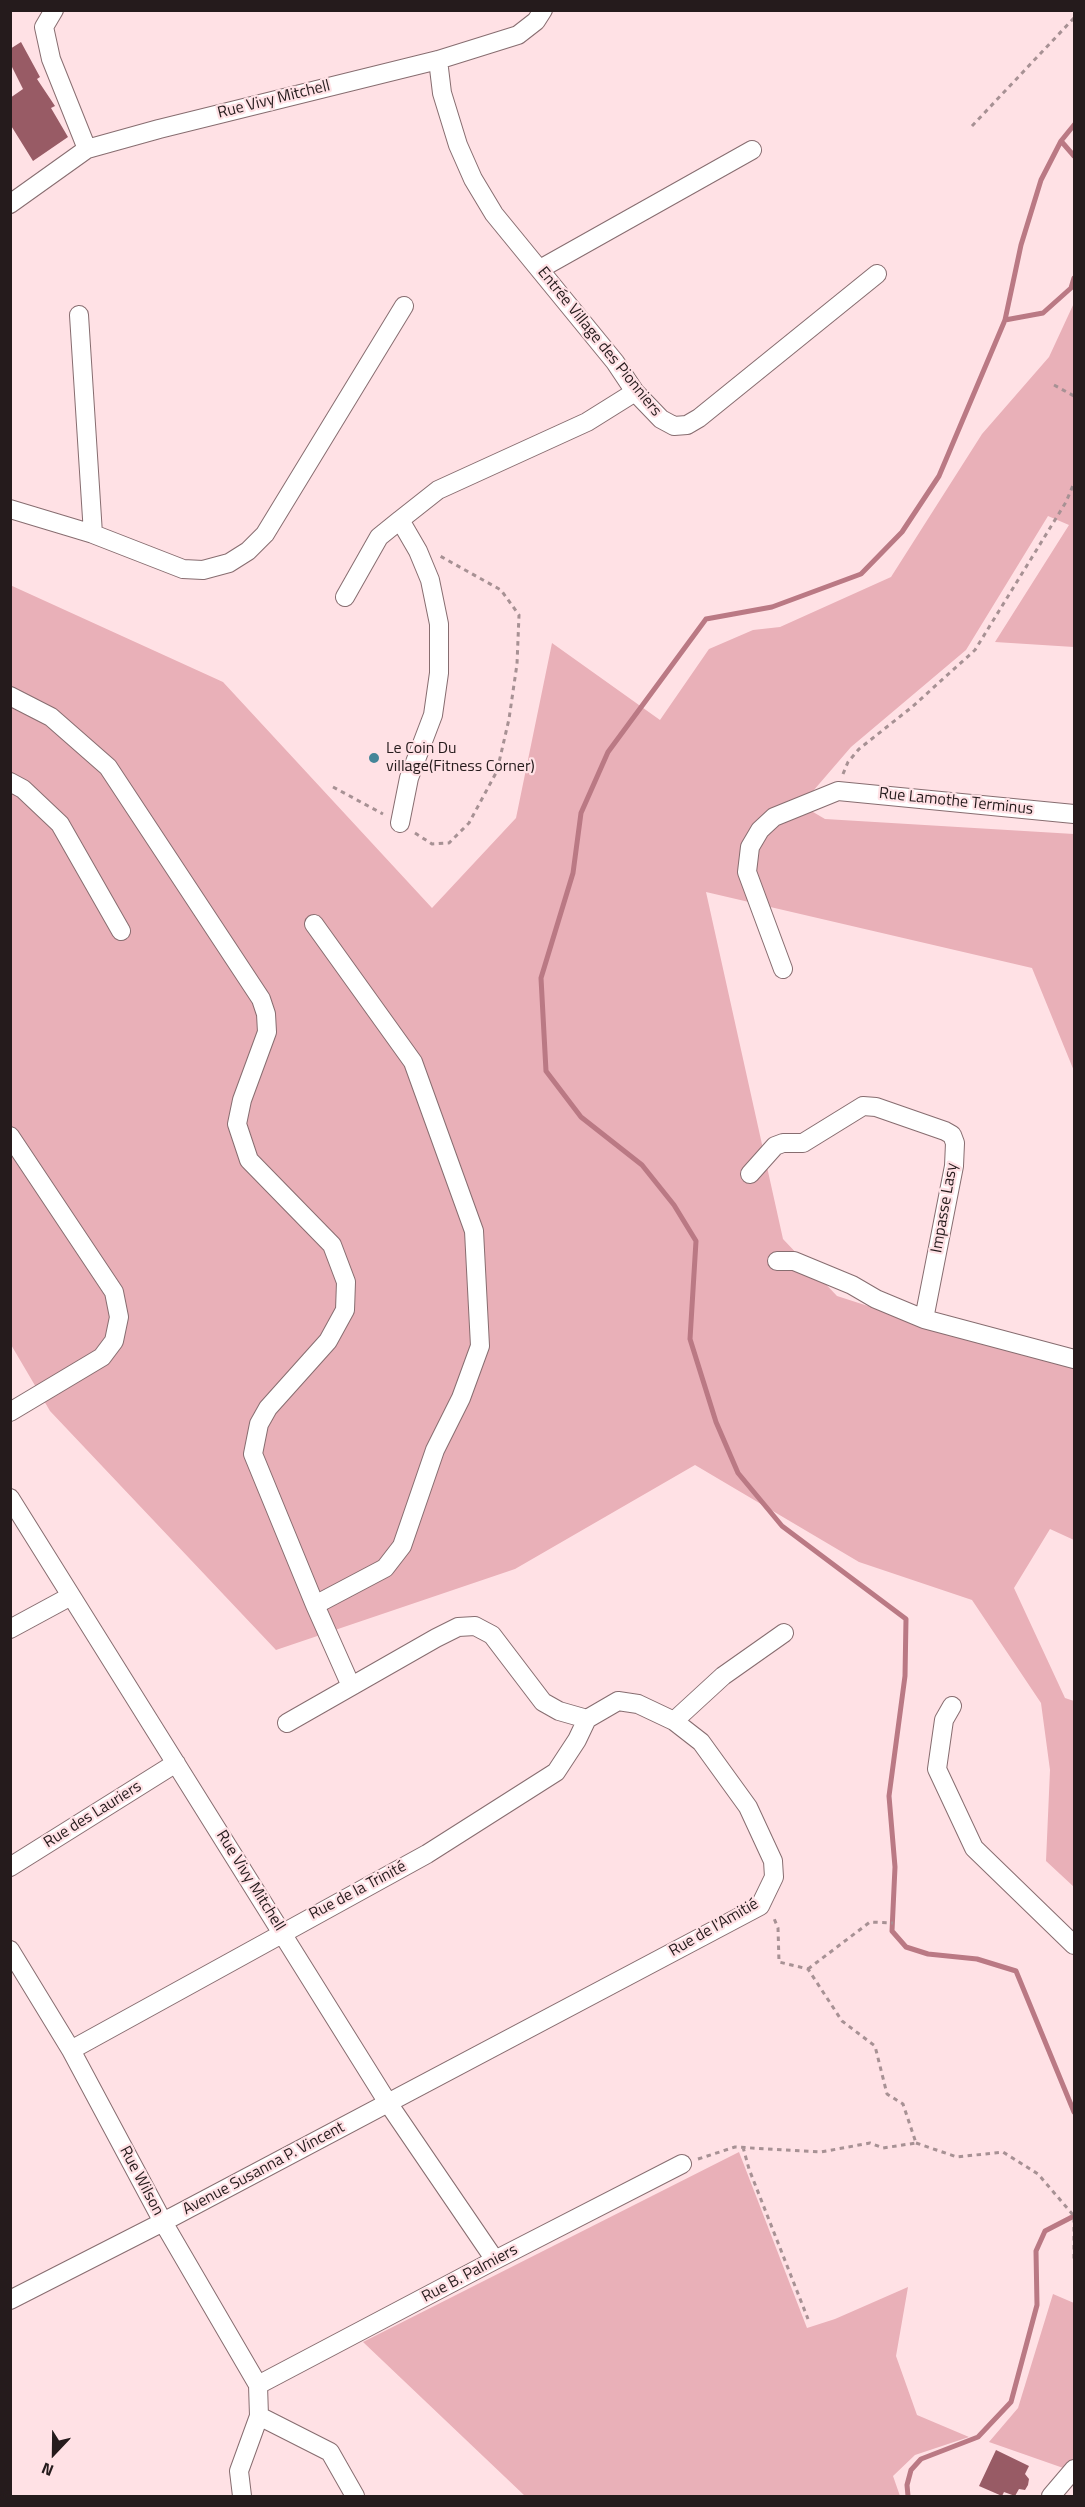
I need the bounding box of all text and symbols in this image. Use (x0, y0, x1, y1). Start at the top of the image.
street label: Rue Vivy Mitchell (216, 77, 332, 123)
street label: Entrée Village des Pionniers (533, 263, 665, 421)
place label: Le Coin Du village(Fitness Corner) (386, 739, 535, 777)
marker: Le Coin Du village(Fitness Corner) (367, 751, 381, 765)
street label: Rue Lamothe Terminus (878, 784, 1034, 820)
street label: Impasse Lasy (928, 1162, 962, 1254)
street label: Rue des Lauriers (41, 1777, 145, 1853)
street label: Rue Vivy Mitchell (211, 1827, 289, 1935)
street label: Rue de la Trinité (306, 1857, 410, 1925)
street label: Rue de l'Amitié (666, 1895, 762, 1961)
street label: Avenue Susanna P. Vincent (180, 2118, 348, 2220)
street label: Rue Wilson (115, 2143, 167, 2219)
street label: Rue B. Palmiers (419, 2241, 521, 2307)
north arrow (24, 2423, 84, 2483)
text: N (38, 2456, 57, 2483)

